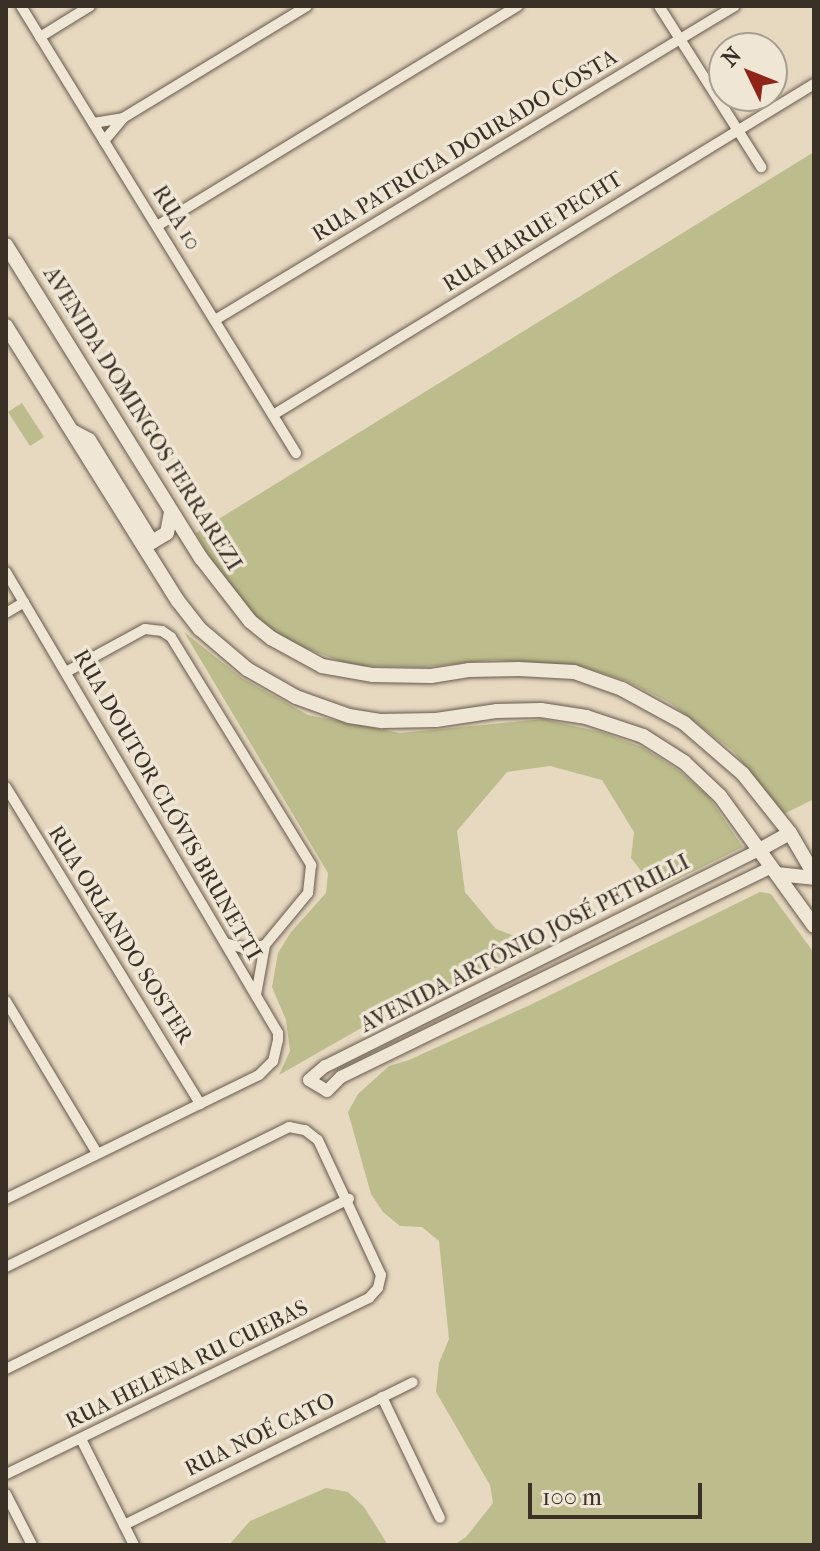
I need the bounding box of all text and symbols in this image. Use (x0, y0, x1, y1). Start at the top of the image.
north arrow (708, 32, 788, 112)
text: N (717, 42, 747, 72)
street label: RUA PATRICIA DOURADO COSTA (308, 44, 622, 248)
street label: RUA HARUE PECHT (438, 166, 628, 298)
street label: RUA 10 (146, 181, 206, 255)
street label: AVENIDA DOMINGOS FERRAREZI (37, 262, 247, 576)
street label: RUA DOUTOR CLÓVIS BRUNETTI (67, 645, 267, 965)
street label: RUA ORLANDO SOSTER (42, 821, 198, 1049)
street label: AVENIDA ARTÔNIO JOSÉ PETRILLI (356, 849, 694, 1039)
street label: RUA HELENA RU CUEBAS (62, 1295, 312, 1435)
street label: RUA NOÉ CATO (181, 1387, 339, 1483)
scale bar (532, 1467, 706, 1517)
text: 100 m (542, 1483, 602, 1511)

